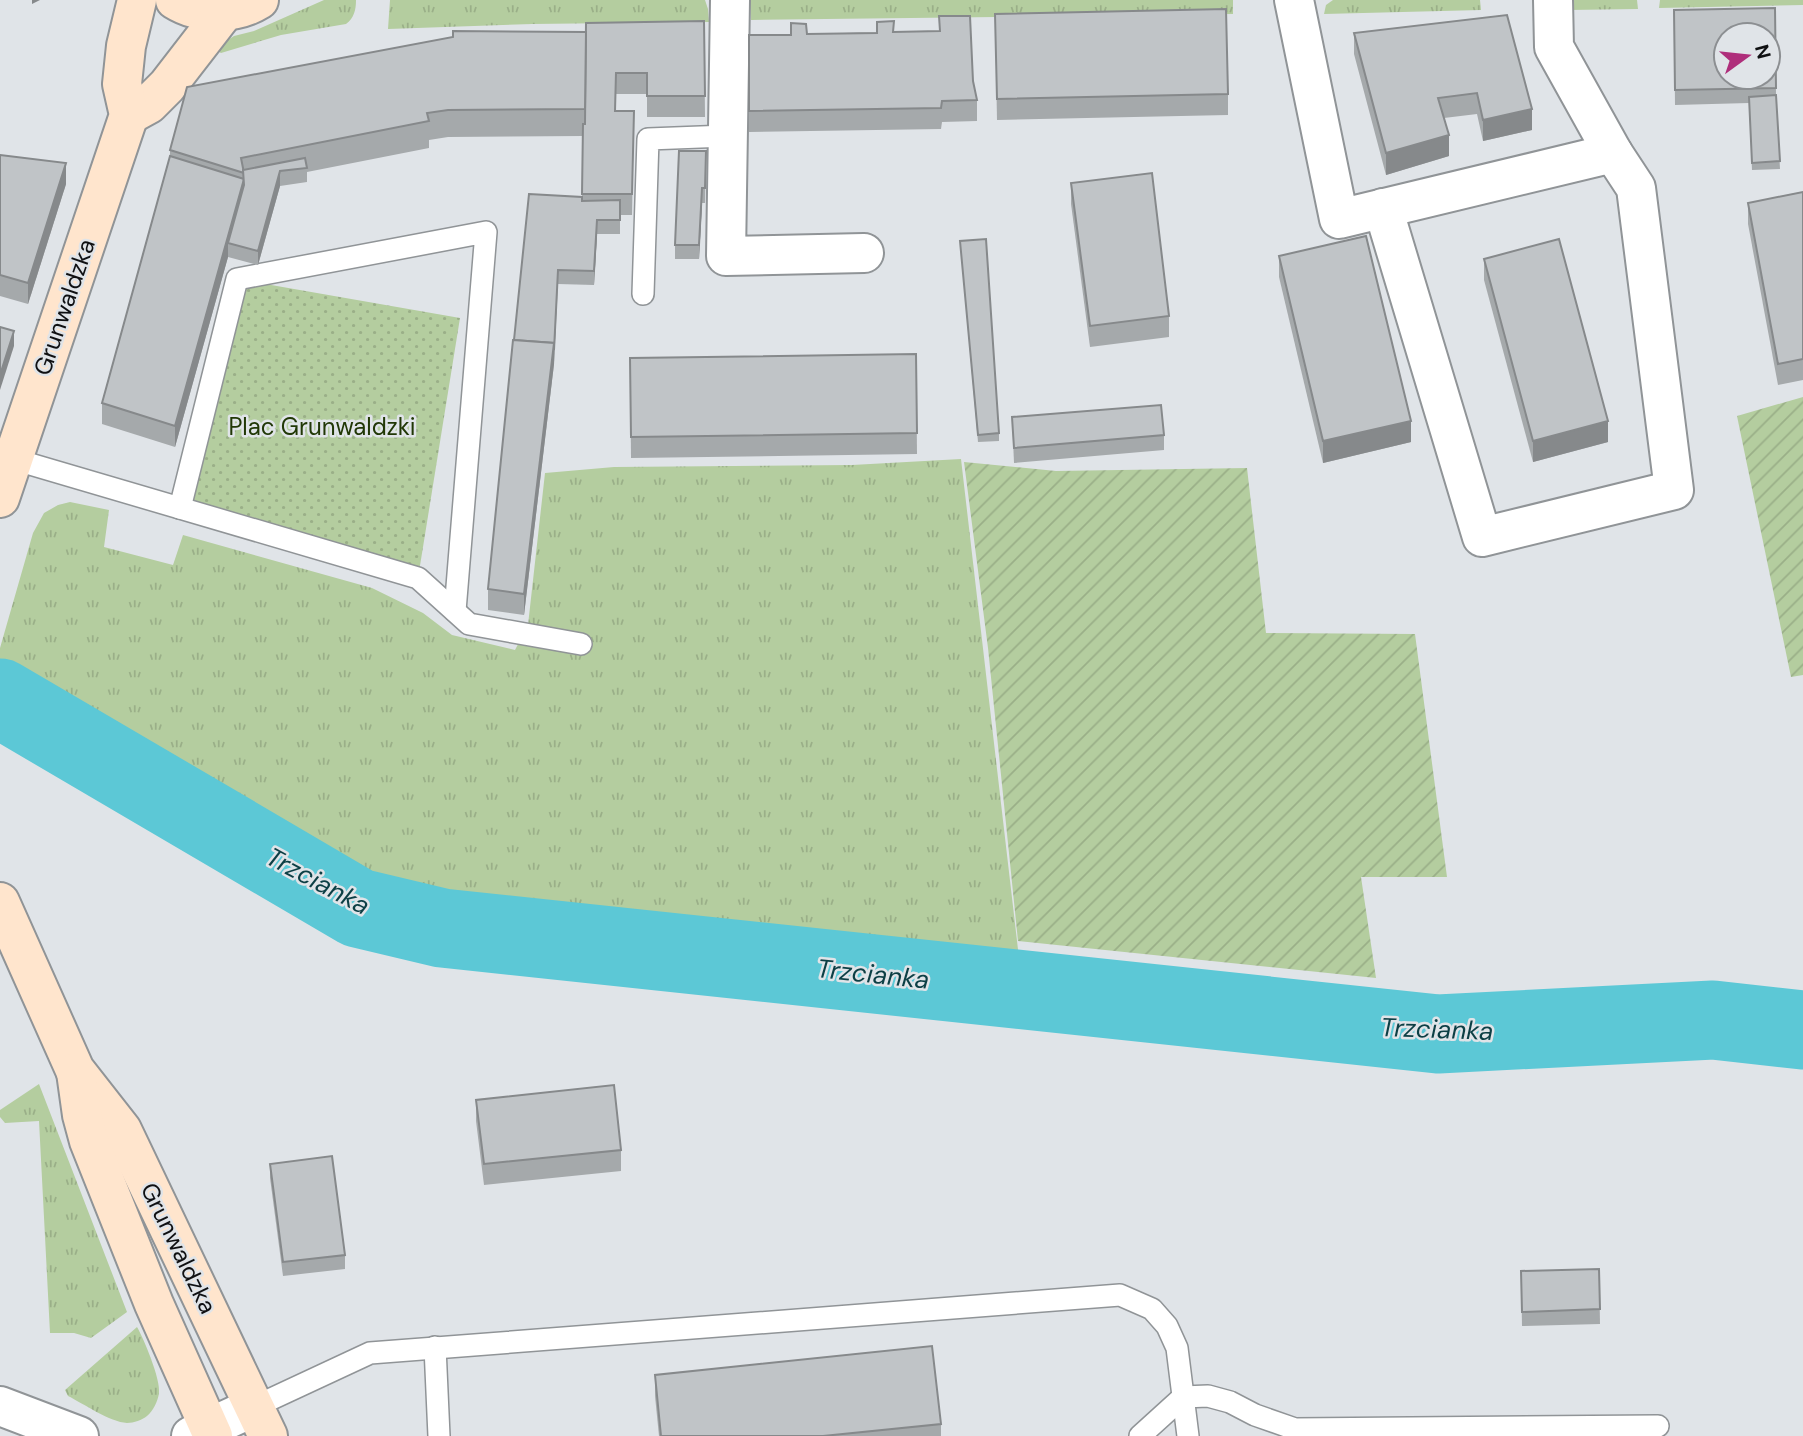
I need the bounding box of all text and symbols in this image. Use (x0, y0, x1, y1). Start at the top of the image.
north arrow (1712, 21, 1782, 91)
text: N (1749, 42, 1777, 62)
street label: Grunwaldzka (26, 235, 102, 379)
park label: Plac Grunwaldzki (228, 411, 416, 442)
water label: Trzcianka (260, 839, 376, 923)
water label: Trzcianka (815, 951, 931, 997)
water label: Trzcianka (1380, 1010, 1494, 1048)
street label: Grunwaldzka (134, 1177, 224, 1319)

